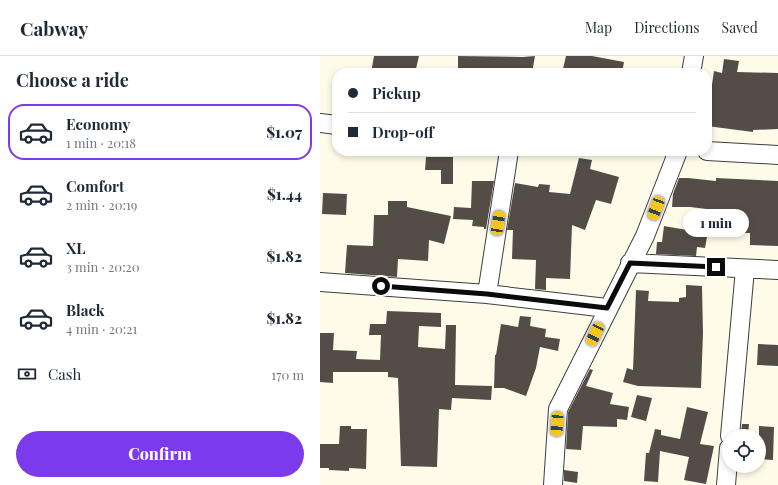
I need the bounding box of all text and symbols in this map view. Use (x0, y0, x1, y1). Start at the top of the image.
text: Cabway (20, 15, 88, 41)
text: Map (585, 18, 612, 37)
text: Directions (634, 18, 700, 37)
text: Saved (722, 18, 758, 37)
text: Choose a ride (16, 68, 129, 92)
text: Pickup (372, 83, 421, 103)
icon: car (18, 114, 54, 150)
text: Economy (66, 114, 130, 134)
text: $1.07 (266, 122, 302, 142)
text: Drop-off (372, 122, 434, 142)
text: 1 min · 20:18 (66, 134, 136, 151)
icon: car (18, 176, 54, 212)
text: Comfort (66, 176, 124, 196)
text: $1.44 (267, 184, 302, 204)
car (646, 195, 666, 221)
text: 2 min · 20:19 (66, 196, 137, 213)
callout: 1 min (683, 209, 749, 237)
car (490, 210, 506, 236)
text: 1 min (700, 214, 732, 231)
icon: car (18, 238, 54, 274)
text: XL (66, 238, 86, 258)
text: $1.82 (266, 246, 302, 266)
text: 3 min · 20:20 (66, 258, 140, 275)
route end (707, 258, 725, 276)
route start (372, 277, 390, 295)
icon: car (18, 300, 54, 336)
text: Black (66, 300, 105, 320)
text: $1.82 (266, 308, 302, 328)
text: 4 min · 20:21 (66, 320, 137, 337)
car (584, 321, 606, 347)
icon: cash (16, 363, 38, 385)
text: Cash (48, 364, 81, 384)
text: 170 m (271, 366, 304, 383)
car (550, 412, 564, 436)
map controls (722, 429, 766, 473)
button: locate (722, 429, 766, 473)
button: Confirm (16, 431, 304, 477)

